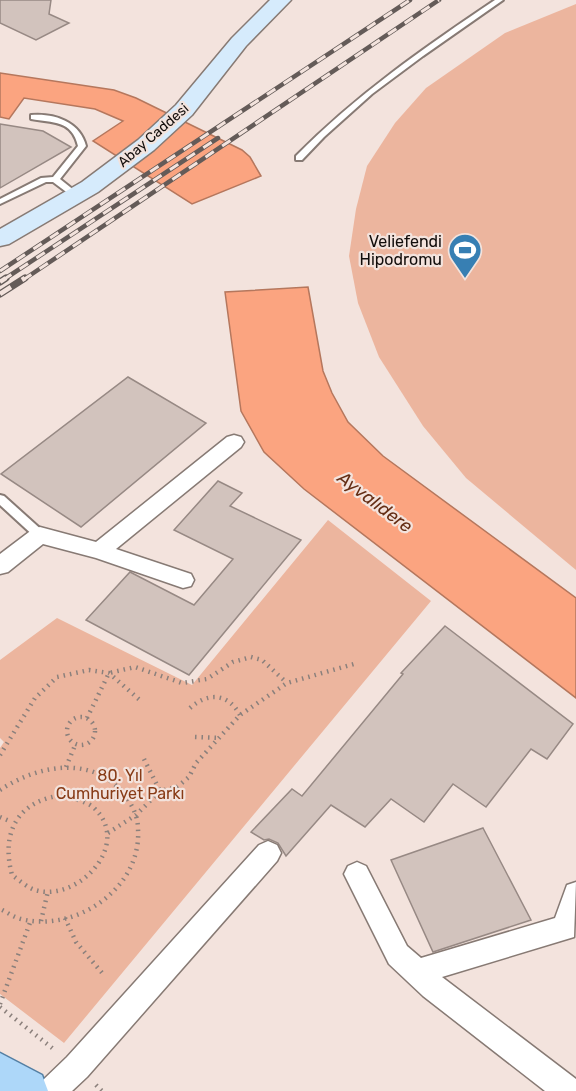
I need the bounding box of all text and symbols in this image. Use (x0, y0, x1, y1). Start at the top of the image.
street label: Abay Caddesi (114, 100, 192, 171)
place label: Veliefendi Hipodromu (359, 232, 442, 269)
sports icon: Veliefendi Hipodromu (447, 232, 483, 279)
water label: Ayvalıdere (332, 466, 417, 537)
park label: 80. Yıl Cumhuriyet Parkı (56, 766, 184, 803)

